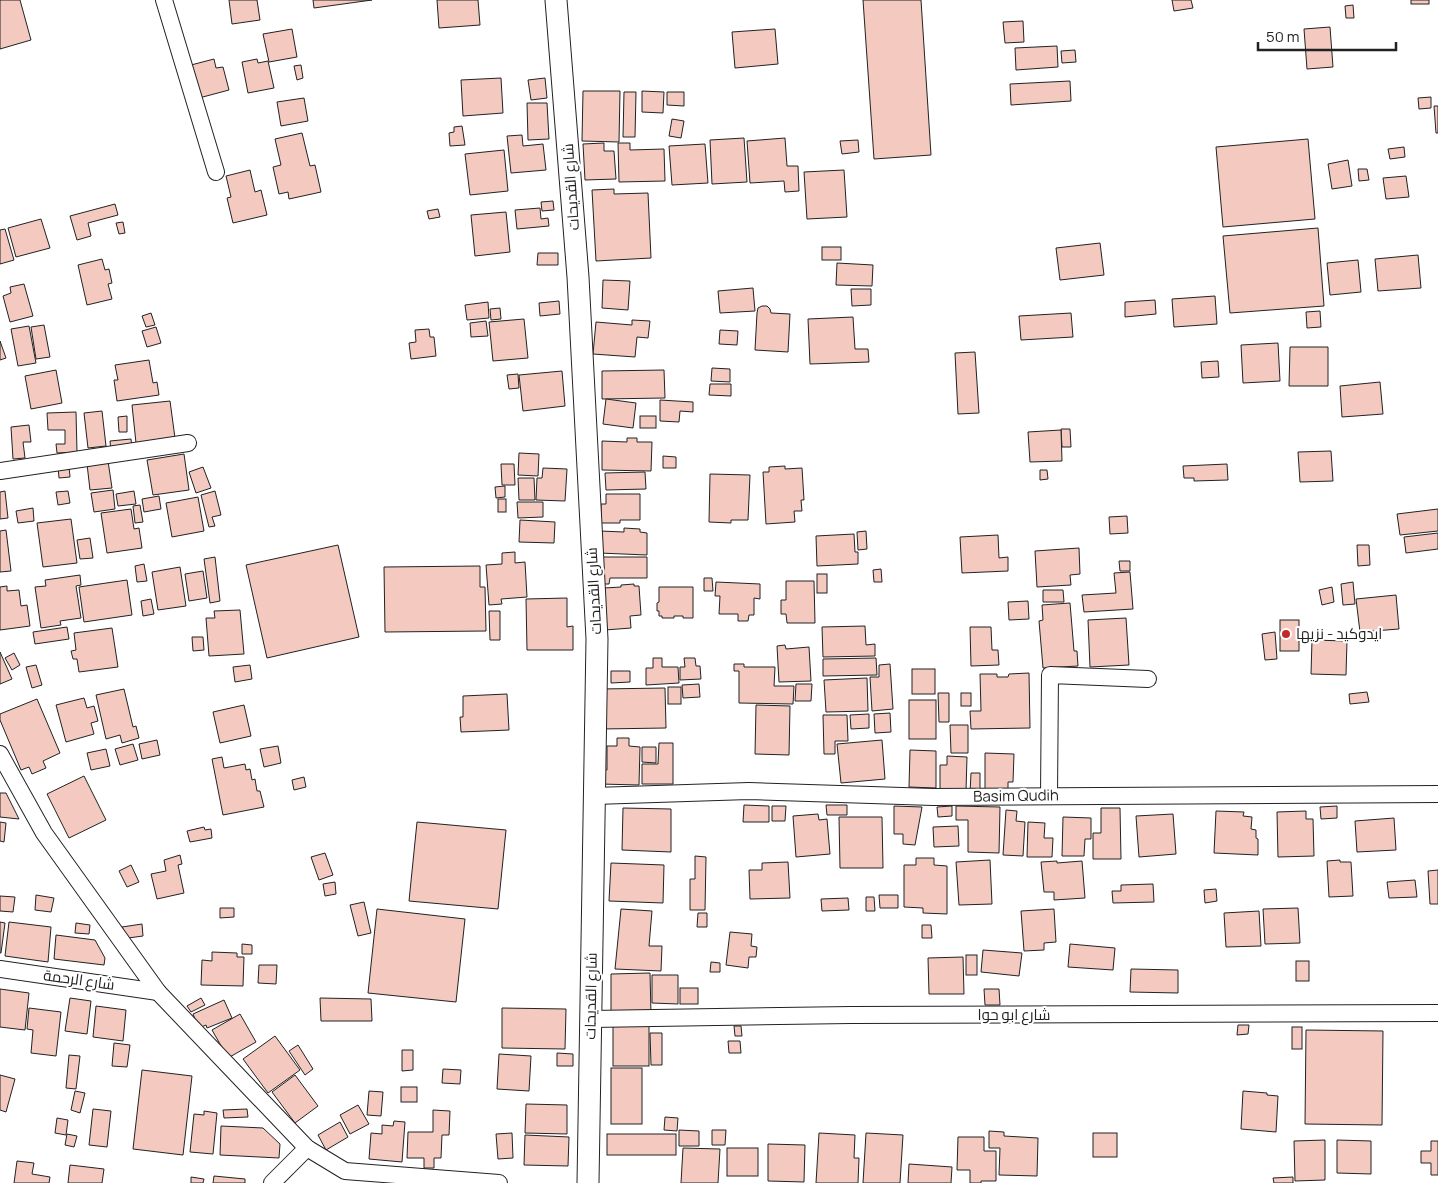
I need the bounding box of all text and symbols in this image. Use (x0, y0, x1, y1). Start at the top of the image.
scale bar (1258, 20, 1396, 52)
text: 50 m (1266, 26, 1300, 47)
street label: شارع القديحات (557, 143, 585, 231)
street label: شارع القديحات (581, 547, 607, 635)
place label: ايدوكيد - نزيها (1296, 623, 1382, 644)
marker: ايدوكيد - نزيها (1280, 628, 1292, 640)
street label: Basim Qudih (973, 784, 1059, 807)
street label: شارع القديحات (579, 952, 603, 1040)
street label: شارع الرحمة (42, 964, 116, 996)
street label: شارع ابو حوا (978, 1004, 1050, 1026)

